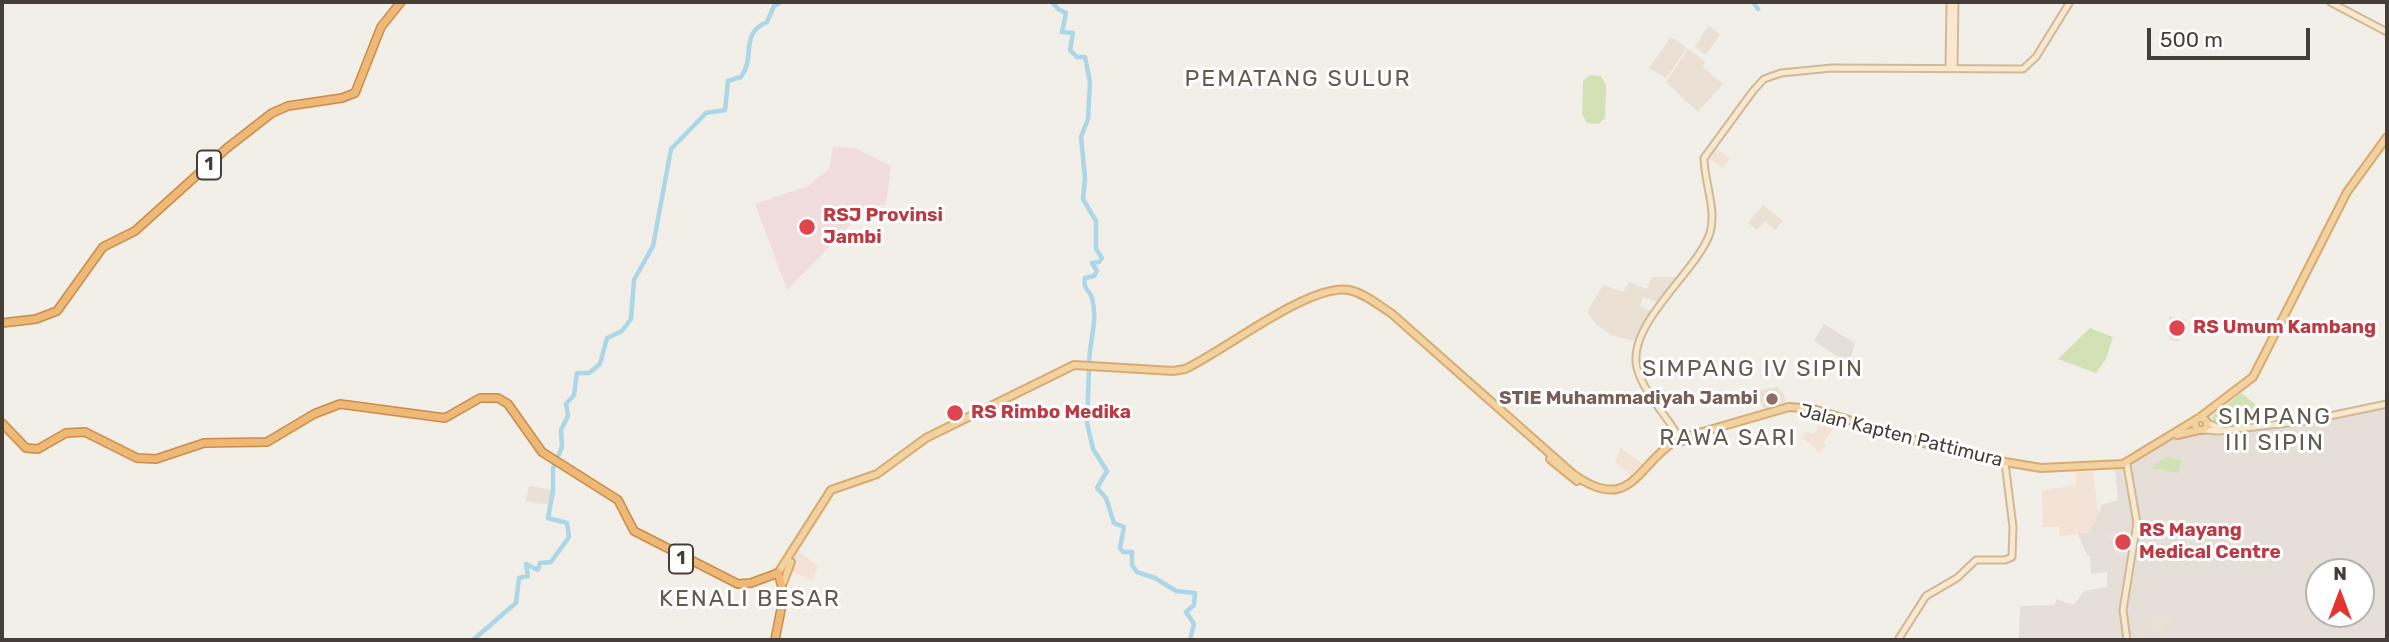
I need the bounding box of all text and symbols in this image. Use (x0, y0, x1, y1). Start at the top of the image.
scale bar (2151, 14, 2314, 58)
text: 500 m (2160, 27, 2223, 52)
district label: PEMATANG SULUR (1186, 65, 1410, 93)
road number: 1 (197, 150, 221, 180)
place label: RSJ Provinsi Jambi (823, 205, 943, 249)
marker: RSJ Provinsi Jambi (797, 217, 817, 237)
place label: RS Umum Kambang (2193, 317, 2376, 339)
marker: RS Umum Kambang (2167, 318, 2187, 338)
district label: SIMPANG IV SIPIN (1644, 355, 1862, 383)
place label: STIE Muhammadiyah Jambi (1499, 388, 1758, 410)
marker: STIE Muhammadiyah Jambi (1764, 391, 1780, 407)
street label: Jalan Kapten Pattimura (1797, 400, 2005, 472)
place label: RS Rimbo Medika (971, 402, 1131, 424)
marker: RS Rimbo Medika (945, 403, 965, 423)
district label: SIMPANG III SIPIN (2219, 403, 2331, 457)
district label: RAWA SARI (1660, 424, 1796, 452)
place label: RS Mayang Medical Centre (2139, 520, 2281, 564)
marker: RS Mayang Medical Centre (2113, 532, 2133, 552)
road number: 1 (669, 544, 693, 574)
north arrow (2305, 558, 2375, 628)
text: N (2333, 562, 2347, 585)
district label: KENALI BESAR (661, 585, 839, 613)

